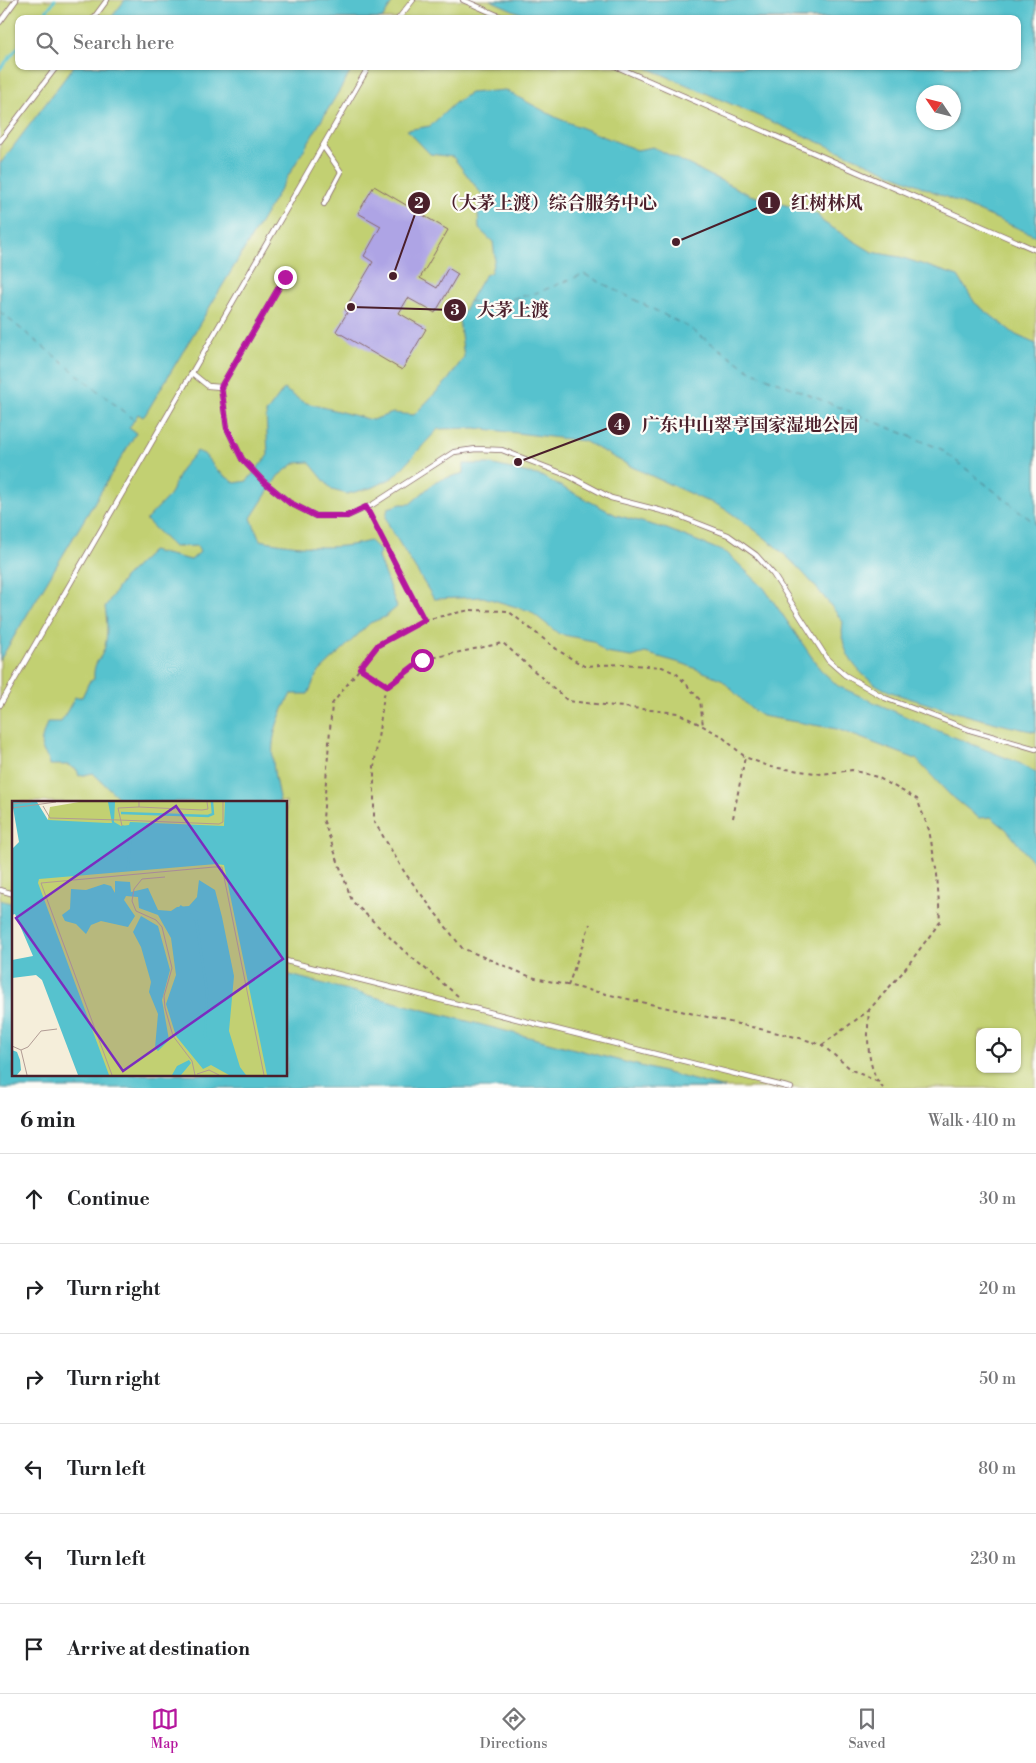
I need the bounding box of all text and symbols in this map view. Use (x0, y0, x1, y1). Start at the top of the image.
search box (15, 15, 1021, 70)
icon: search (33, 29, 61, 57)
text: Search here (73, 31, 174, 55)
north arrow (916, 85, 961, 130)
callout: （大茅上渡）综合服务中心 (406, 187, 667, 220)
callout: 红树林风 (756, 187, 873, 220)
text: （大茅上渡）综合服务中心 (441, 192, 657, 215)
text: 红树林风 (791, 192, 863, 215)
text: 2 (414, 194, 424, 213)
text: 1 (765, 194, 773, 213)
route end (274, 266, 297, 289)
callout: 大茅上渡 (442, 294, 559, 327)
text: 大茅上渡 (477, 299, 549, 322)
text: 3 (450, 301, 460, 320)
callout: 广东中山翠亨国家湿地公园 (607, 408, 868, 441)
text: 广东中山翠亨国家湿地公园 (642, 414, 858, 437)
text: 4 (614, 416, 624, 435)
route start (411, 649, 434, 672)
inset map (12, 801, 288, 1076)
map controls (976, 1028, 1021, 1073)
button: locate (976, 1028, 1021, 1073)
text: 6 min (20, 1108, 75, 1134)
text: Walk · 410 m (928, 1111, 1016, 1131)
icon: ahead (20, 1185, 48, 1213)
text: Continue (67, 1187, 150, 1211)
text: 30 m (979, 1189, 1016, 1209)
icon: right (20, 1275, 48, 1303)
text: Turn right (67, 1277, 160, 1301)
text: 20 m (979, 1279, 1016, 1299)
icon: right (20, 1365, 48, 1393)
text: Turn right (67, 1367, 160, 1391)
text: 50 m (979, 1369, 1016, 1389)
icon: left (20, 1455, 48, 1483)
text: Turn left (67, 1457, 146, 1481)
text: 80 m (978, 1459, 1016, 1479)
icon: left (20, 1545, 48, 1573)
text: Turn left (67, 1547, 146, 1571)
text: 230 m (970, 1549, 1016, 1569)
icon: arrive (20, 1635, 48, 1663)
text: Arrive at destination (67, 1637, 250, 1661)
tab: Map (151, 1705, 179, 1753)
tab: Directions (480, 1705, 547, 1753)
tab: Saved (849, 1705, 885, 1753)

